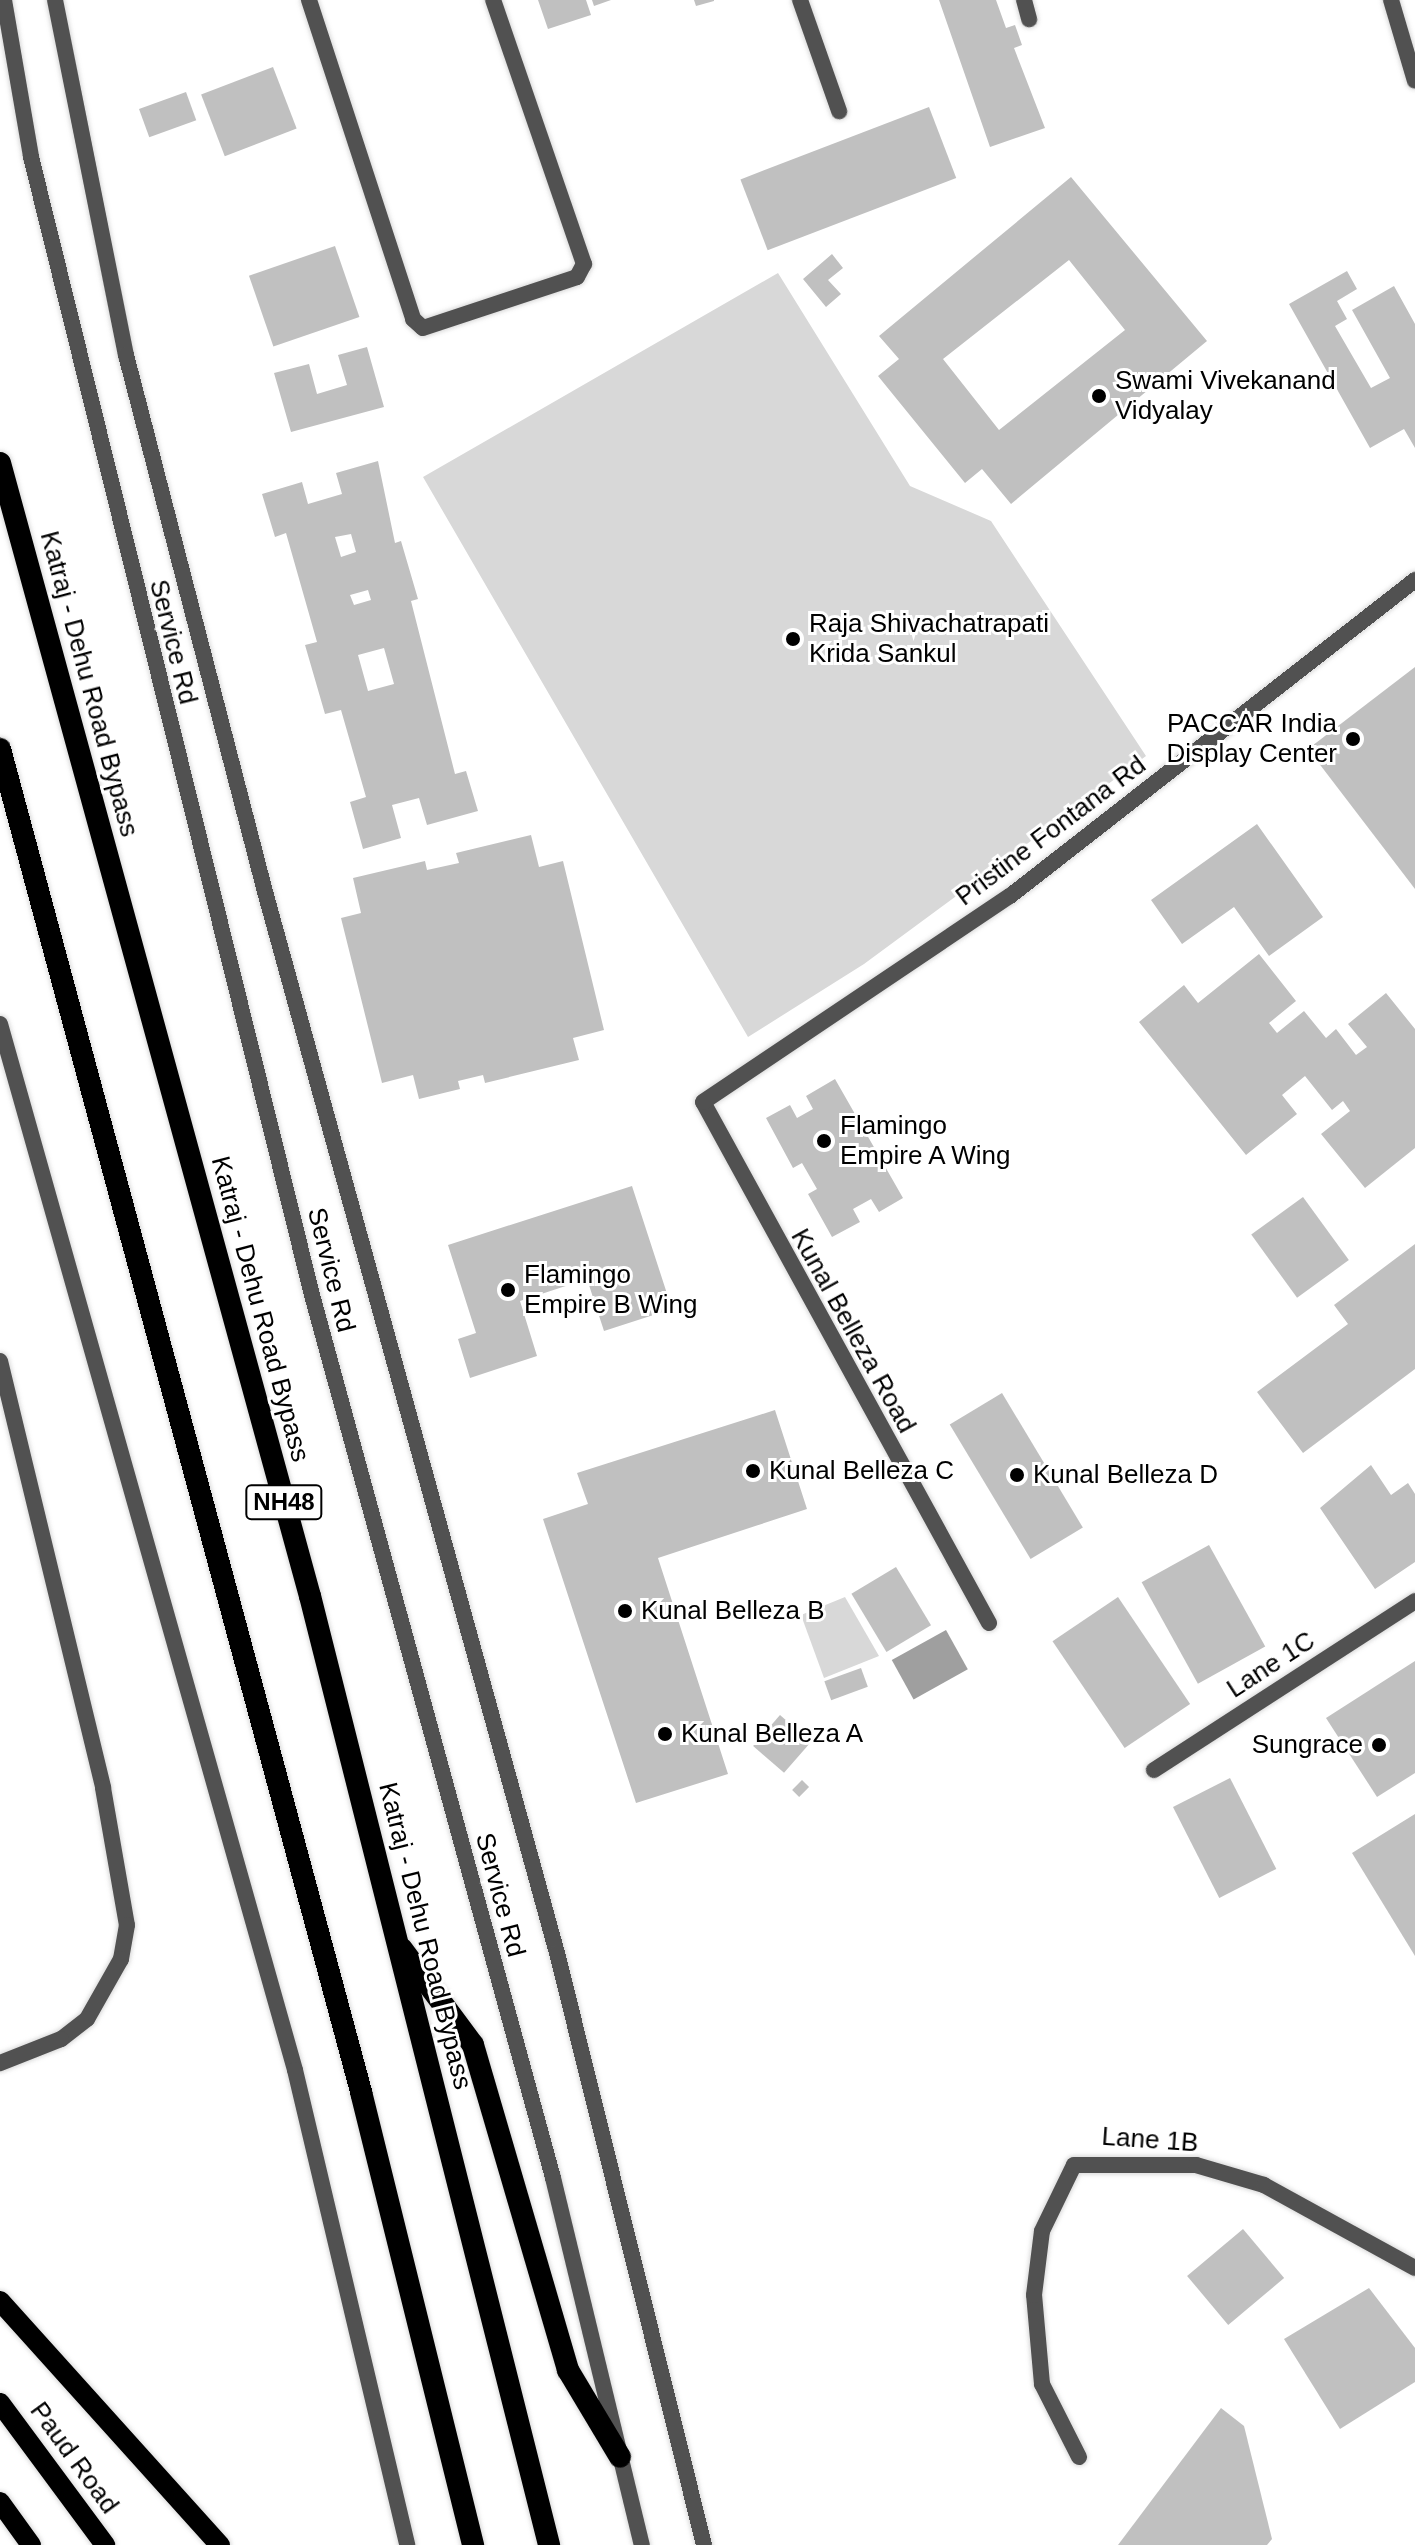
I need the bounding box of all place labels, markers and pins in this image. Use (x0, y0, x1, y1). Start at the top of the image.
place label: Swami Vivekanand Vidyalay (1115, 365, 1336, 426)
marker: Swami Vivekanand Vidyalay (1090, 387, 1108, 405)
place label: Raja Shivachatrapati Krida Sankul (809, 608, 1049, 670)
marker: Raja Shivachatrapati Krida Sankul (784, 630, 802, 648)
place label: PACCAR India Display Center (1166, 708, 1337, 770)
marker: PACCAR India Display Center (1344, 730, 1362, 748)
place label: Flamingo Empire A Wing (840, 1110, 1013, 1172)
marker: Flamingo Empire A Wing (815, 1132, 833, 1150)
place label: Flamingo Empire B Wing (524, 1259, 697, 1320)
marker: Flamingo Empire B Wing (499, 1281, 517, 1299)
place label: Kunal Belleza C (769, 1455, 954, 1487)
place label: Kunal Belleza D (1033, 1459, 1218, 1491)
marker: Kunal Belleza C (744, 1462, 762, 1480)
marker: Kunal Belleza D (1008, 1466, 1026, 1484)
place label: Kunal Belleza B (641, 1595, 825, 1627)
marker: Kunal Belleza B (616, 1602, 634, 1620)
place label: Kunal Belleza A (681, 1718, 865, 1750)
marker: Kunal Belleza A (656, 1725, 674, 1743)
place label: Sungrace (1252, 1729, 1363, 1761)
marker: Sungrace (1370, 1736, 1388, 1754)

